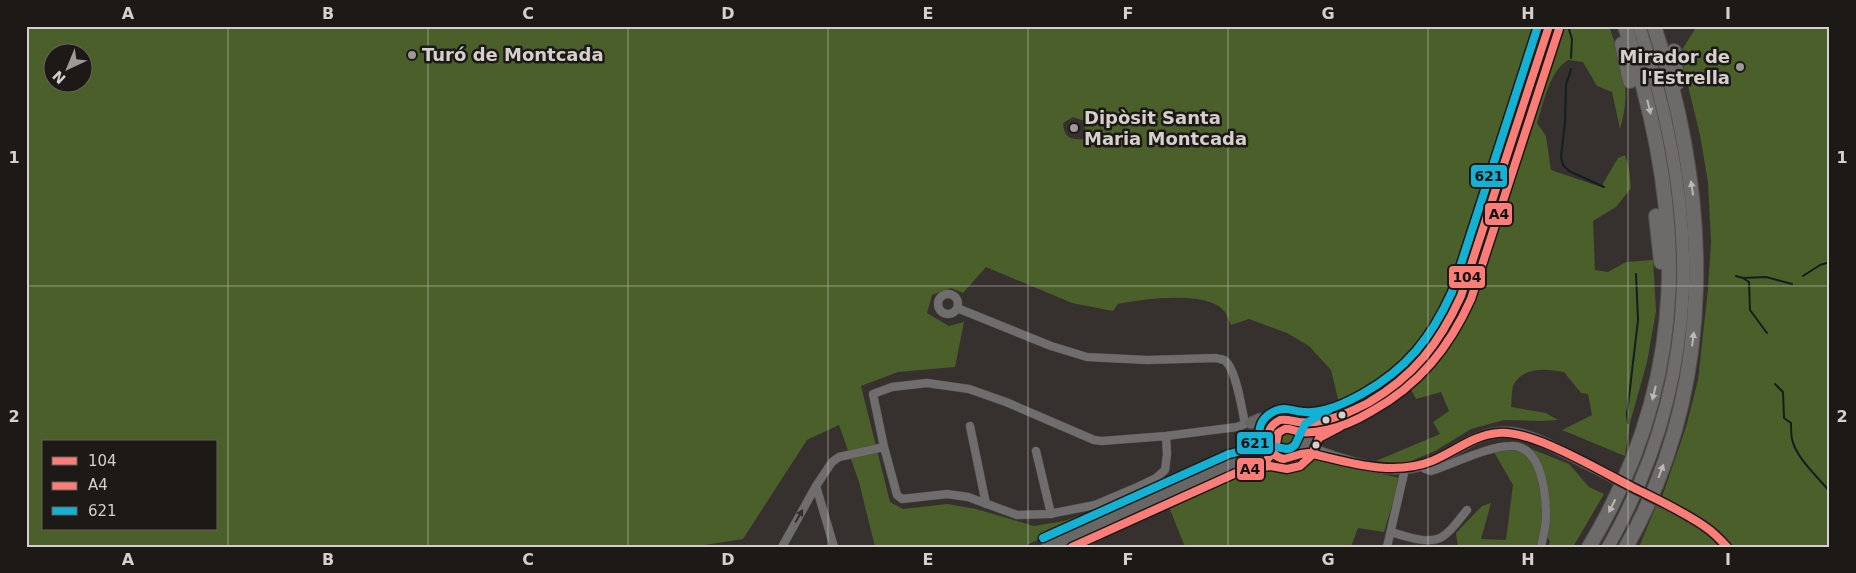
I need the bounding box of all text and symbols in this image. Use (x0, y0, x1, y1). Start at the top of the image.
text: A (122, 4, 135, 23)
text: B (322, 4, 334, 23)
text: C (522, 4, 534, 23)
text: D (721, 4, 735, 23)
text: E (923, 4, 933, 23)
text: F (1123, 4, 1133, 23)
text: G (1321, 4, 1335, 23)
text: H (1521, 4, 1535, 23)
text: I (1725, 4, 1731, 23)
north arrow (42, 42, 92, 92)
place label: Turó de Montcada (422, 44, 604, 65)
place label: Mirador de l'Estrella (1619, 46, 1730, 88)
marker: Turó de Montcada (406, 49, 418, 61)
marker: Mirador de l'Estrella (1734, 61, 1746, 73)
text: N (49, 68, 69, 87)
one-way arrow (1645, 99, 1653, 114)
place label: Dipòsit Santa Maria Montcada (1084, 107, 1247, 149)
marker: Dipòsit Santa Maria Montcada (1068, 122, 1080, 134)
text: 1 (8, 148, 20, 167)
text: 1 (1836, 148, 1848, 167)
line badge: 621 (1470, 164, 1508, 188)
text: 621 (1474, 168, 1504, 184)
one-way arrow (1688, 180, 1696, 196)
line badge: A4 (1484, 202, 1513, 226)
text: A4 (1489, 206, 1510, 222)
line badge: 104 (1448, 265, 1486, 289)
text: 104 (1452, 269, 1482, 285)
one-way arrow (1689, 331, 1697, 347)
one-way arrow (1650, 385, 1658, 400)
text: 2 (8, 407, 20, 426)
text: 2 (1836, 407, 1848, 426)
unlabelled marker (1337, 410, 1347, 420)
unlabelled marker (1321, 415, 1331, 425)
line badge: 621 (1236, 431, 1274, 455)
text: 621 (1240, 435, 1270, 451)
legend (42, 440, 218, 530)
unlabelled marker (1311, 440, 1321, 450)
text: 104 (88, 452, 117, 470)
line badge: A4 (1236, 457, 1265, 481)
text: A4 (1240, 461, 1261, 477)
one-way arrow (1658, 463, 1665, 478)
text: A4 (88, 476, 108, 494)
one-way arrow (1607, 499, 1615, 513)
text: 621 (88, 502, 117, 520)
one-way arrow (795, 509, 803, 524)
text: A (122, 550, 135, 569)
text: B (322, 550, 334, 569)
text: C (522, 550, 534, 569)
text: D (721, 550, 735, 569)
text: E (923, 550, 933, 569)
text: F (1123, 550, 1133, 569)
text: G (1321, 550, 1335, 569)
text: H (1521, 550, 1535, 569)
text: I (1725, 550, 1731, 569)

